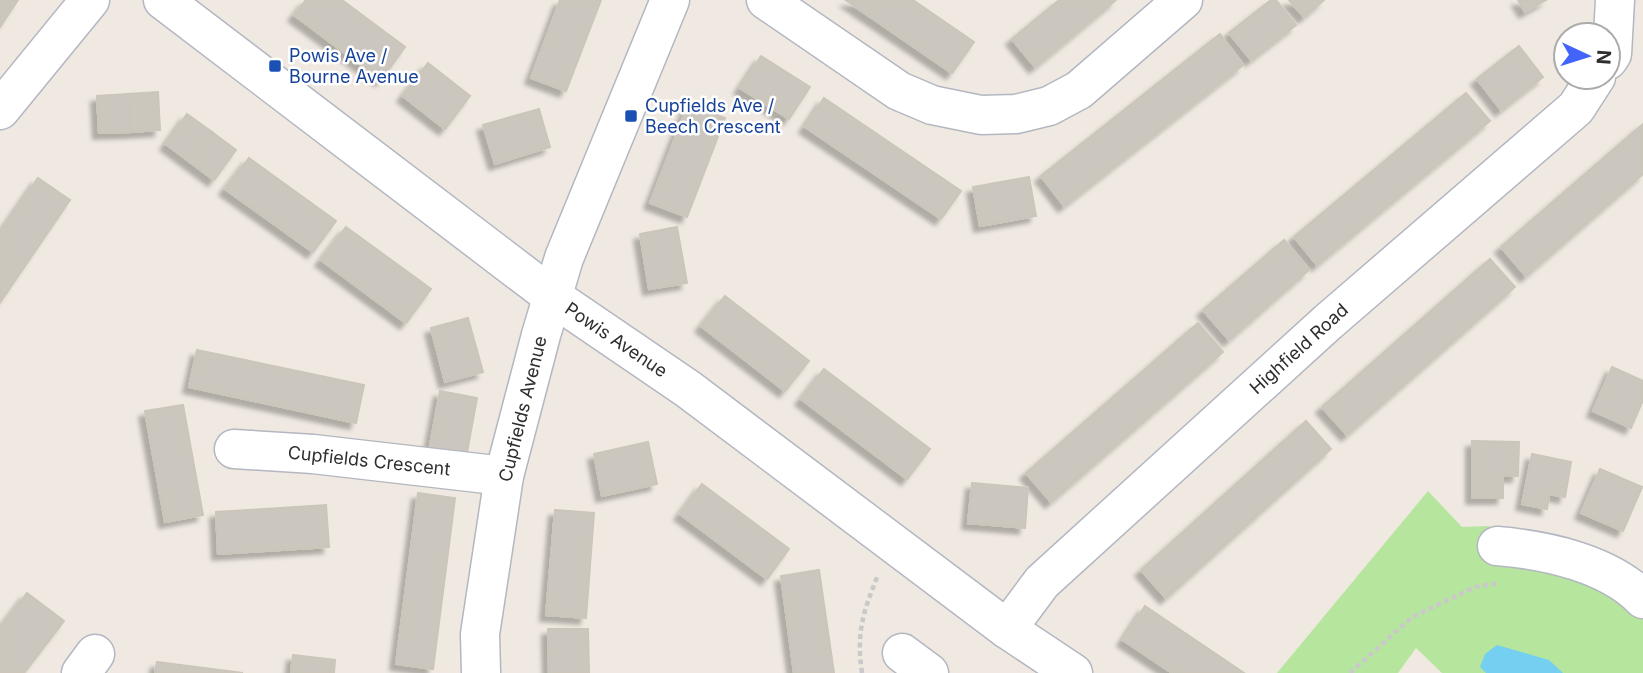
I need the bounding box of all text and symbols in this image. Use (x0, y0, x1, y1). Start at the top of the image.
north arrow (1552, 21, 1622, 91)
place label: Powis Ave / Bourne Avenue (289, 45, 419, 87)
text: N (1591, 49, 1615, 65)
marker: Powis Ave / Bourne Avenue (267, 58, 283, 74)
place label: Cupfields Ave / Beech Crescent (645, 95, 781, 137)
marker: Cupfields Ave / Beech Crescent (623, 108, 639, 124)
street label: Powis Avenue (561, 298, 671, 381)
street label: Highfield Road (1245, 299, 1352, 398)
street label: Cupfields Avenue (494, 334, 551, 484)
street label: Cupfields Crescent (287, 442, 451, 479)

